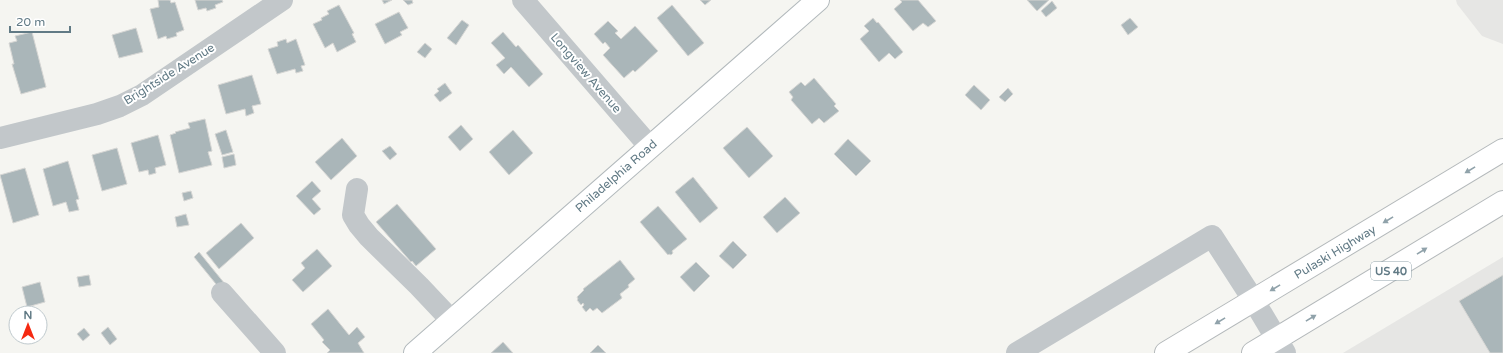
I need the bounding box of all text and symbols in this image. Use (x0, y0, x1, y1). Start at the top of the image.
scale bar (10, 8, 70, 34)
text: 20 m (16, 15, 45, 29)
street label: Longview Avenue (548, 30, 624, 116)
street label: Brightside Avenue (121, 40, 217, 108)
street label: Philadelphia Road (572, 137, 660, 215)
one-way arrow (1465, 166, 1475, 174)
one-way arrow (1382, 216, 1394, 223)
street label: Pulaski Highway (1292, 222, 1379, 282)
one-way arrow (1416, 248, 1428, 255)
road number: US 40 (1371, 262, 1411, 280)
one-way arrow (1269, 284, 1281, 291)
north arrow (8, 305, 48, 345)
text: N (24, 309, 32, 322)
one-way arrow (1305, 315, 1317, 322)
one-way arrow (1214, 317, 1226, 324)

